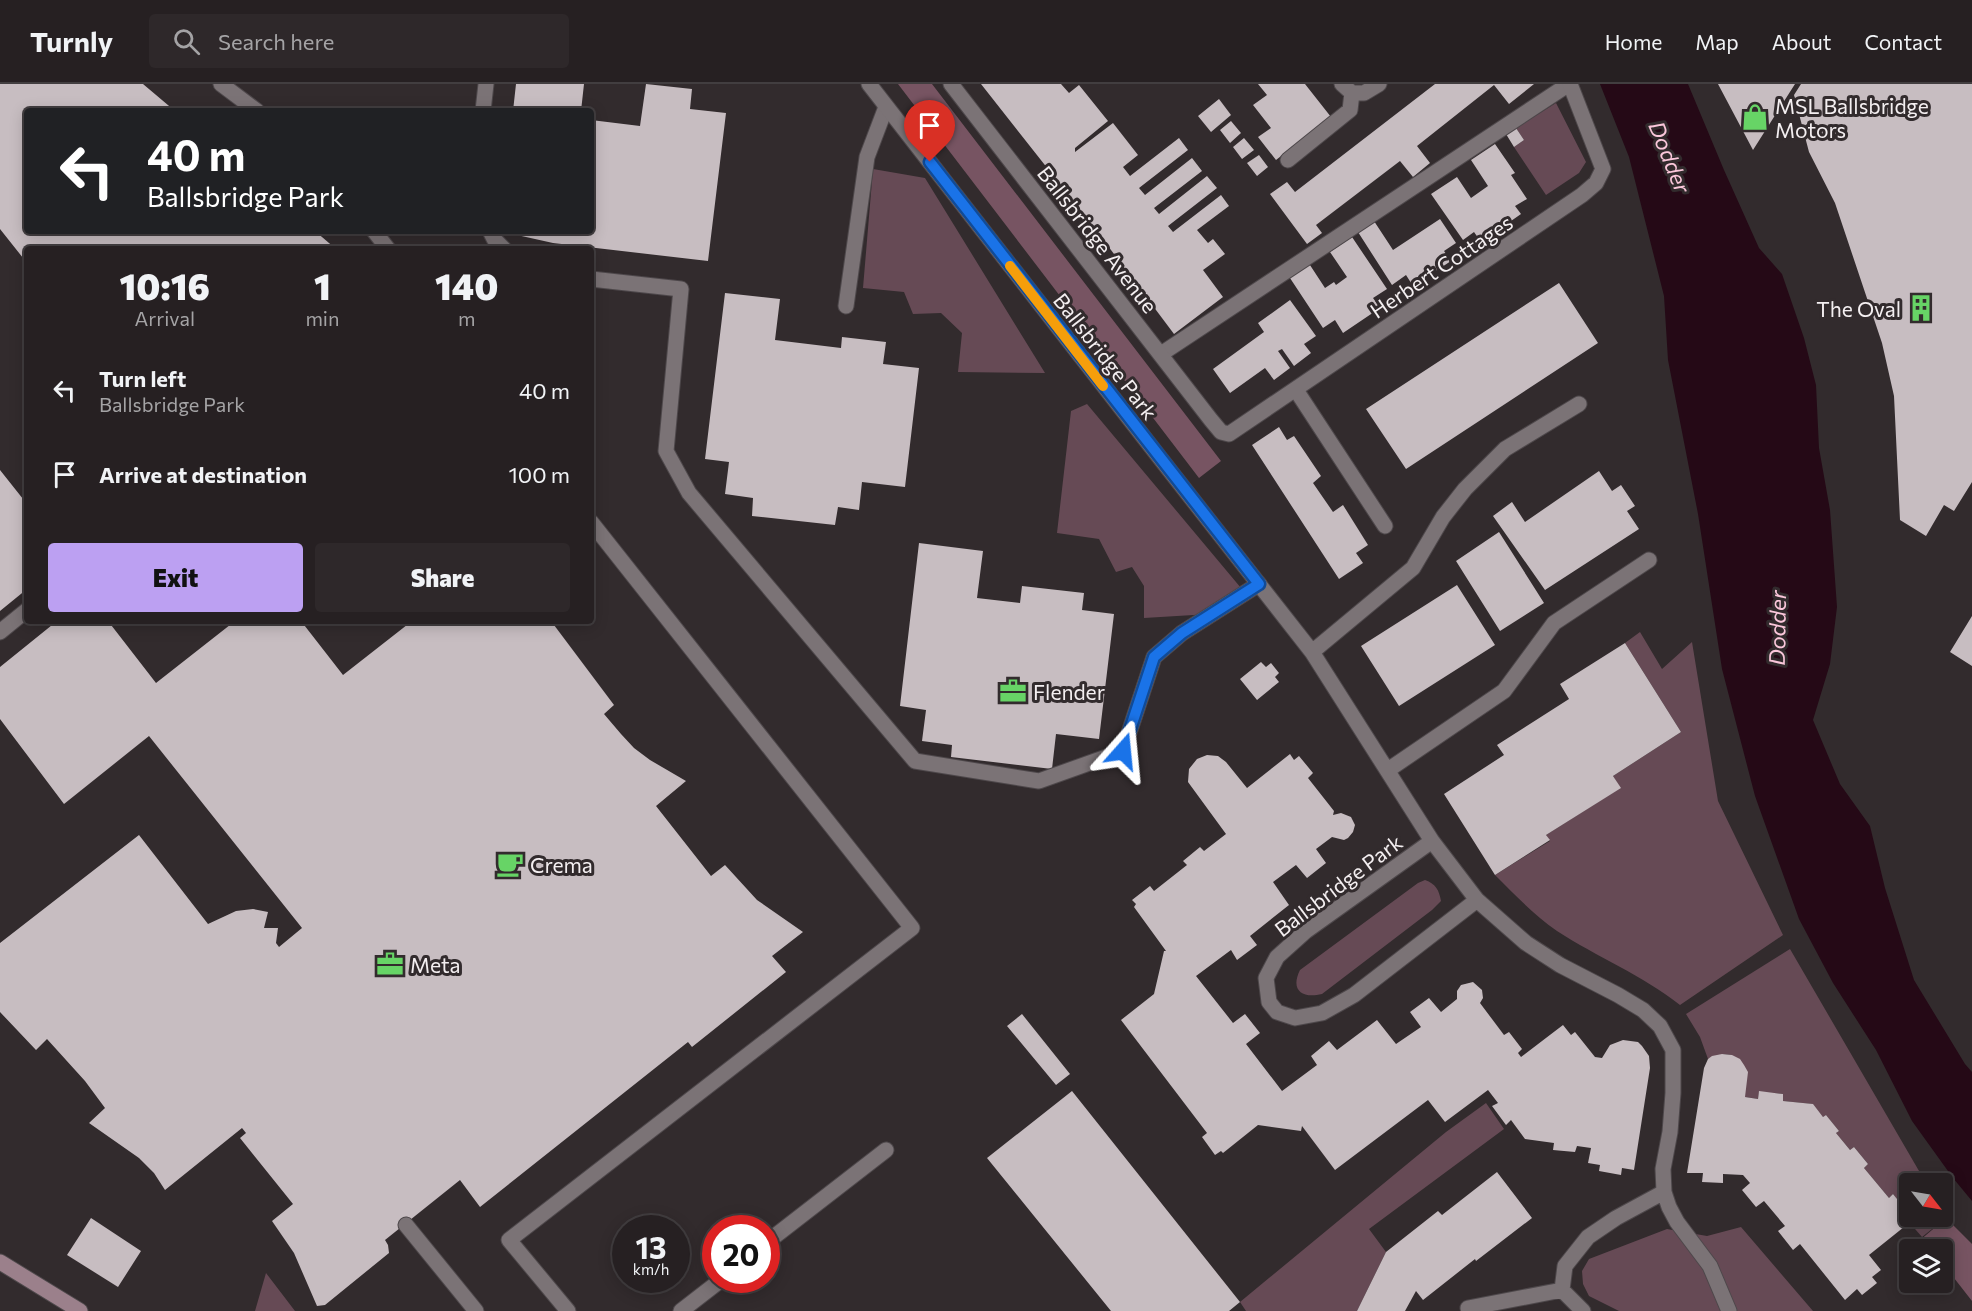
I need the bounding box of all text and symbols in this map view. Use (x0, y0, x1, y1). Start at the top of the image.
search box (149, 14, 569, 68)
text: Turnly (30, 24, 113, 58)
icon: search (170, 25, 203, 58)
text: Search here (218, 28, 334, 55)
text: Home (1605, 29, 1662, 54)
text: Map (1695, 29, 1739, 54)
text: About (1772, 29, 1831, 54)
text: Contact (1864, 29, 1942, 54)
place label: MSL Ballsbridge Motors (1775, 93, 1929, 142)
pin (904, 100, 955, 162)
shop icon: MSL Ballsbridge Motors (1740, 102, 1770, 132)
icon: arrive (913, 109, 946, 142)
water label: Dodder (1643, 117, 1697, 198)
text: 40 m (147, 128, 245, 180)
icon: left (48, 132, 126, 210)
street label: Ballsbridge Avenue (1033, 161, 1163, 317)
text: Ballsbridge Park (147, 180, 344, 213)
street label: Herbert Cottages (1365, 209, 1517, 323)
text: 10:16 (120, 263, 210, 307)
text: 1 (314, 263, 331, 307)
text: 140 (435, 263, 498, 307)
street label: Ballsbridge Park (1049, 288, 1163, 424)
building icon: The Oval (1906, 293, 1936, 323)
place label: The Oval (1816, 296, 1901, 321)
text: Arrival (134, 306, 195, 330)
text: min (305, 306, 339, 330)
text: m (458, 306, 475, 330)
text: Turn left (99, 365, 186, 392)
icon: left (48, 374, 81, 407)
text: 40 m (519, 377, 570, 404)
text: Ballsbridge Park (99, 392, 245, 416)
icon: arrive (48, 458, 81, 491)
text: Arrive at destination (99, 461, 307, 488)
text: 100 m (508, 461, 570, 488)
button: Exit (48, 543, 303, 612)
button: Share (315, 543, 570, 612)
water label: Dodder (1763, 589, 1791, 666)
office icon: Flender (998, 676, 1028, 706)
place label: Flender (1033, 679, 1105, 704)
position arrow (1091, 719, 1155, 783)
street label: Ballsbridge Park (1269, 829, 1407, 941)
cafe icon: Crema (495, 849, 525, 879)
place label: Crema (530, 852, 593, 877)
office icon: Meta (375, 949, 405, 979)
place label: Meta (410, 952, 461, 977)
north arrow (1899, 1173, 1953, 1227)
map controls (1899, 1173, 1953, 1293)
speed limit sign: 20 (702, 1215, 780, 1293)
text: 13 (635, 1228, 667, 1265)
button: layers (1899, 1239, 1953, 1293)
text: km/h (633, 1260, 669, 1278)

